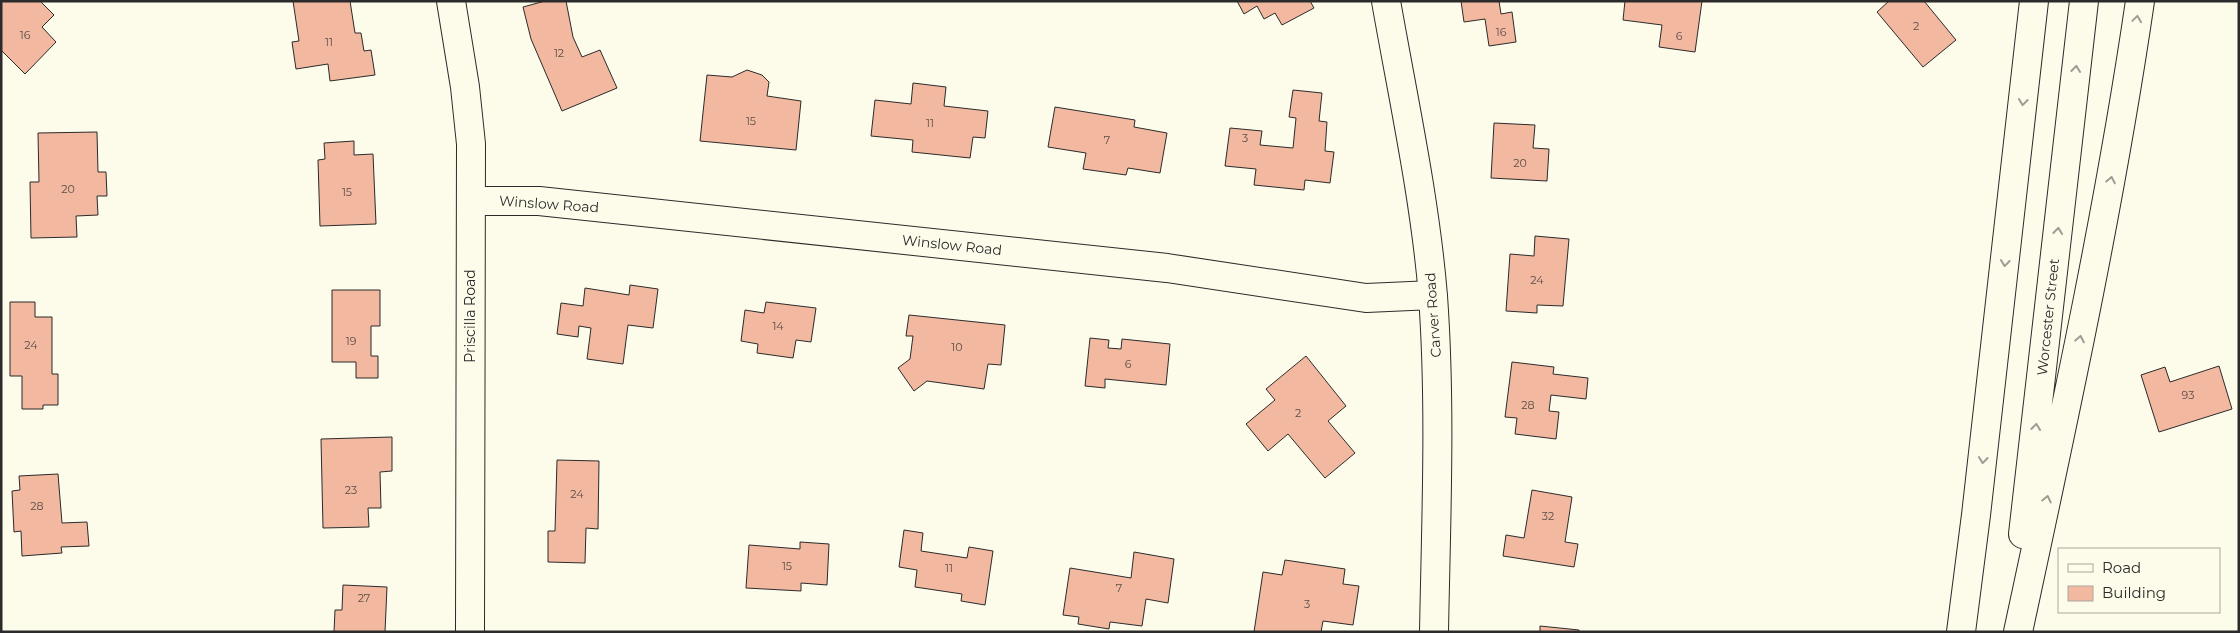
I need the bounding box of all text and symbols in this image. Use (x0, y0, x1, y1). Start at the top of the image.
one-way arrow (2131, 15, 2142, 23)
house number: 2 (1913, 19, 1919, 33)
house number: 16 (1496, 25, 1507, 39)
house number: 16 (20, 28, 31, 42)
house number: 6 (1676, 29, 1683, 43)
house number: 11 (325, 35, 333, 49)
house number: 12 (554, 46, 564, 60)
one-way arrow (2070, 65, 2081, 73)
one-way arrow (2018, 98, 2029, 106)
house number: 15 (746, 114, 756, 128)
house number: 11 (926, 116, 934, 130)
house number: 3 (1242, 131, 1248, 145)
house number: 7 (1104, 133, 1110, 147)
house number: 20 (1513, 156, 1527, 170)
one-way arrow (2105, 175, 2115, 184)
house number: 20 (61, 182, 75, 196)
house number: 15 (342, 185, 352, 199)
street label: Winslow Road (498, 192, 600, 216)
one-way arrow (2052, 227, 2063, 235)
street label: Winslow Road (901, 231, 1003, 259)
street label: Worcester Street (2033, 257, 2063, 376)
one-way arrow (2000, 260, 2011, 268)
street label: Priscilla Road (461, 269, 479, 363)
street label: Carver Road (1421, 272, 1445, 358)
house number: 24 (1530, 273, 1544, 287)
house number: 14 (772, 319, 784, 333)
house number: 19 (346, 334, 357, 348)
one-way arrow (2074, 335, 2085, 344)
house number: 24 (24, 338, 38, 352)
house number: 10 (951, 340, 963, 354)
house number: 6 (1125, 357, 1132, 371)
house number: 93 (2182, 388, 2194, 402)
house number: 28 (1521, 398, 1535, 412)
house number: 2 (1295, 406, 1301, 420)
one-way arrow (2030, 423, 2041, 431)
one-way arrow (1978, 456, 1989, 464)
house number: 23 (345, 483, 357, 497)
house number: 24 (570, 487, 584, 501)
one-way arrow (2041, 494, 2052, 503)
house number: 28 (30, 499, 44, 513)
house number: 32 (1542, 509, 1554, 523)
legend (2058, 548, 2220, 613)
text: Road (2102, 558, 2141, 577)
house number: 15 (782, 559, 792, 573)
house number: 11 (945, 561, 953, 575)
house number: 7 (1116, 581, 1122, 595)
text: Building (2102, 583, 2166, 602)
house number: 27 (358, 591, 370, 605)
house number: 3 (1304, 597, 1310, 611)

